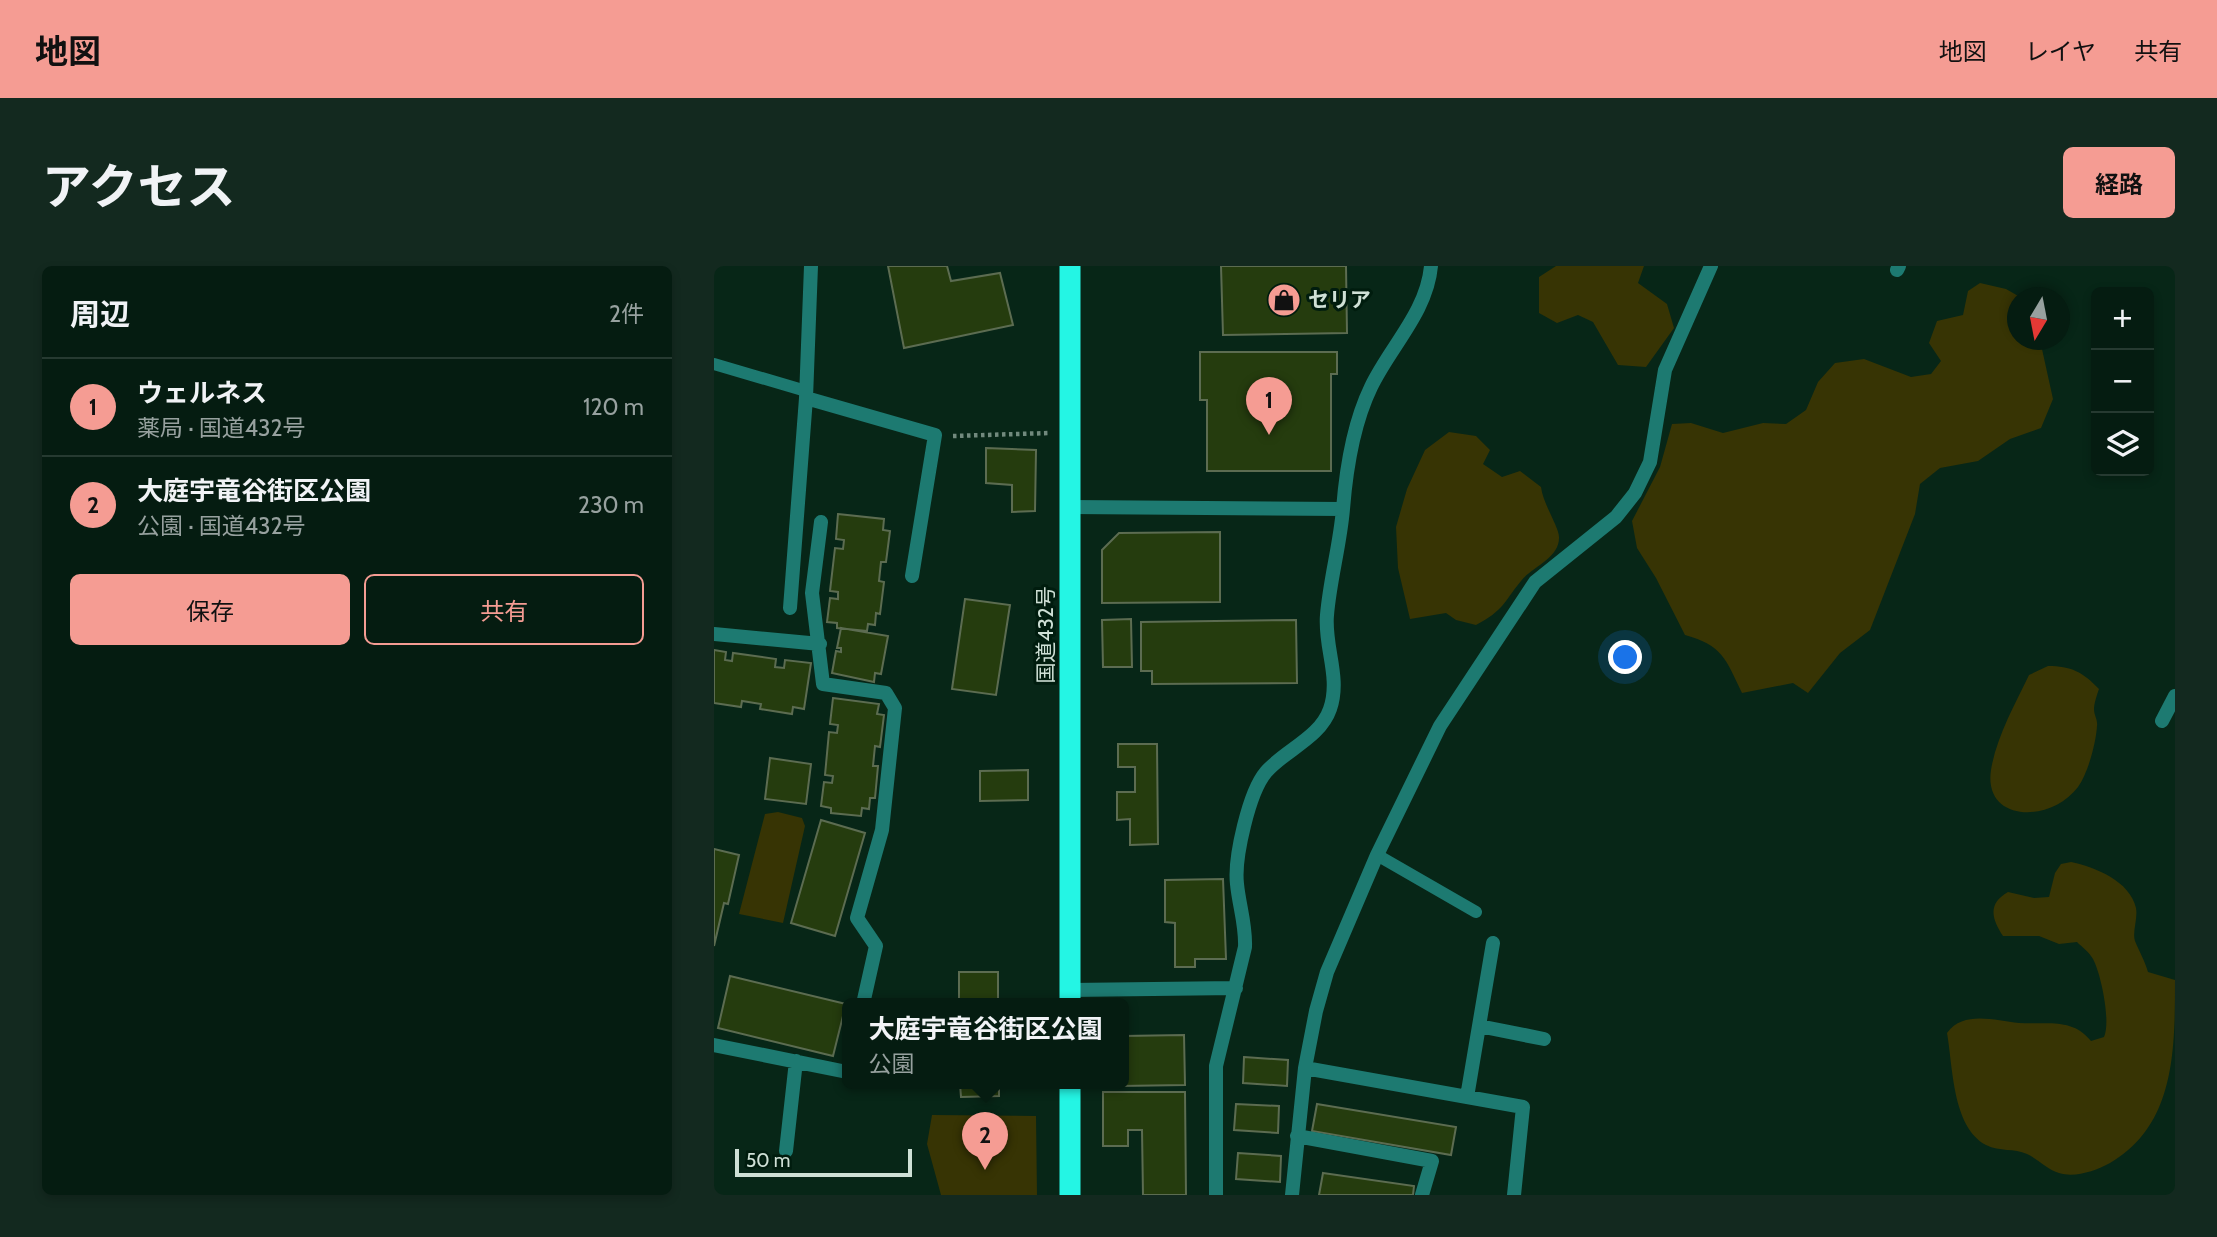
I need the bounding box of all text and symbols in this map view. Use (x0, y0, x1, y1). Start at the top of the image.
text: 地図 (35, 31, 101, 71)
text: 地図 (1939, 37, 1987, 66)
text: レイヤ (2025, 37, 2096, 66)
text: 共有 (2134, 37, 2182, 66)
button: 経路 (2063, 147, 2175, 218)
text: アクセス (42, 157, 236, 216)
shop icon: セリア (1265, 281, 1303, 319)
place label: セリア (1308, 287, 1371, 312)
north arrow (2007, 287, 2070, 350)
map controls (2091, 287, 2154, 476)
button: + (2091, 287, 2154, 350)
text: 周辺 (70, 296, 130, 333)
text: 2件 (609, 300, 644, 328)
button: − (2091, 350, 2154, 413)
text: ウェルネス (137, 377, 267, 409)
pin: 1 (1246, 377, 1292, 435)
text: 1 (89, 393, 97, 421)
text: 120 m (583, 393, 644, 421)
button: layers (2091, 413, 2154, 476)
text: 薬局 · 国道432号 (137, 414, 306, 442)
text: 大庭宇竜谷街区公園 (137, 475, 371, 507)
text: 2 (87, 491, 99, 519)
text: 230 m (578, 491, 644, 519)
text: 公園 · 国道432号 (137, 512, 306, 540)
button: 保存 (70, 574, 350, 645)
button: 共有 (364, 574, 644, 645)
street label: 国道432号 (1033, 586, 1058, 684)
your location (1608, 640, 1642, 674)
popup (842, 998, 1129, 1089)
text: 大庭宇竜谷街区公園 (868, 1013, 1103, 1045)
text: 公園 (868, 1050, 914, 1078)
pin: 2 (962, 1112, 1008, 1170)
scale bar (735, 1146, 912, 1178)
text: 50 m (746, 1149, 790, 1172)

